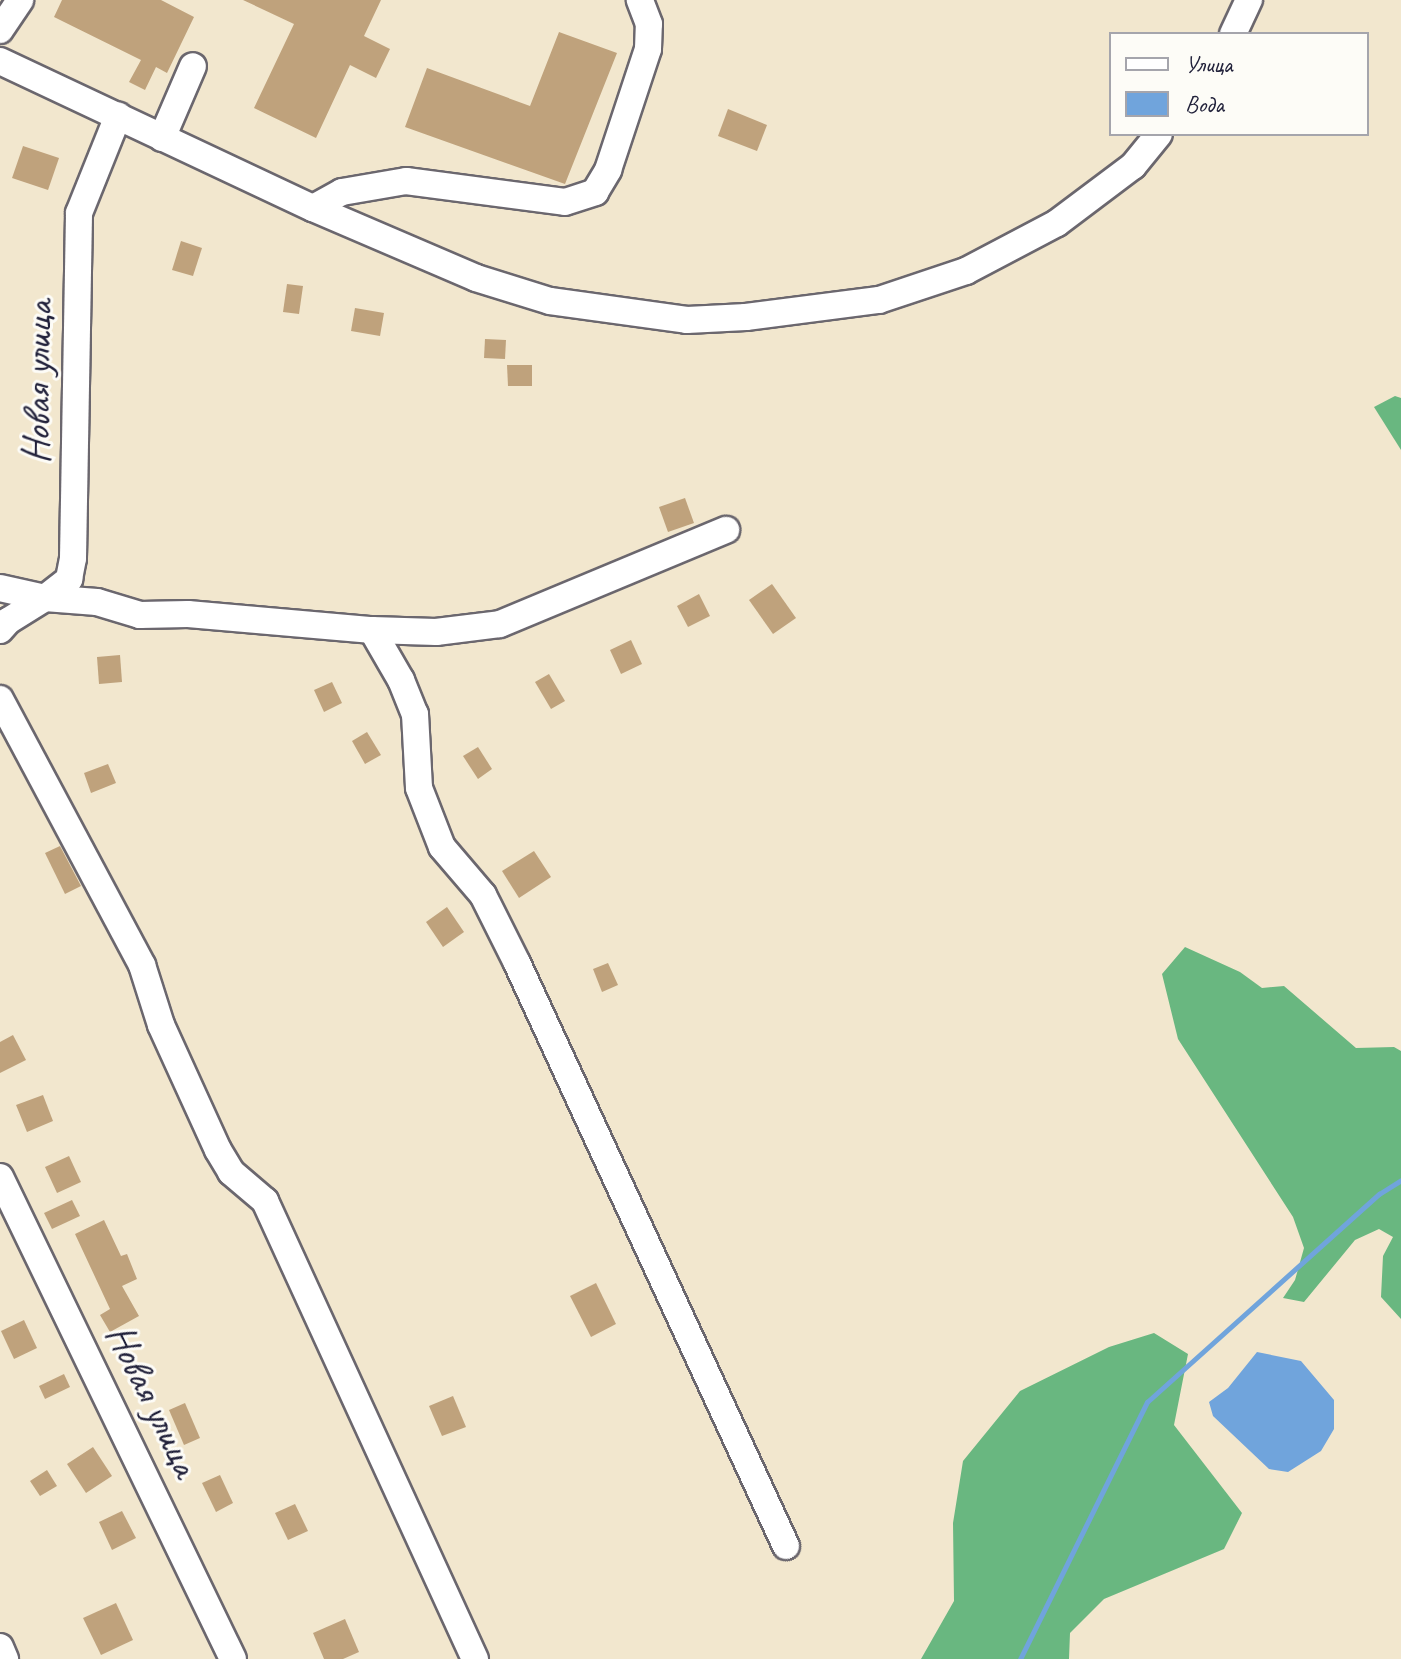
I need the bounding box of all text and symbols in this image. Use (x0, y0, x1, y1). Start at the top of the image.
legend (1109, 32, 1369, 136)
text: Улица (1185, 49, 1233, 79)
text: Вода (1185, 89, 1224, 119)
street label: Новая улица (12, 299, 62, 465)
street label: Новая улица (95, 1315, 211, 1485)

